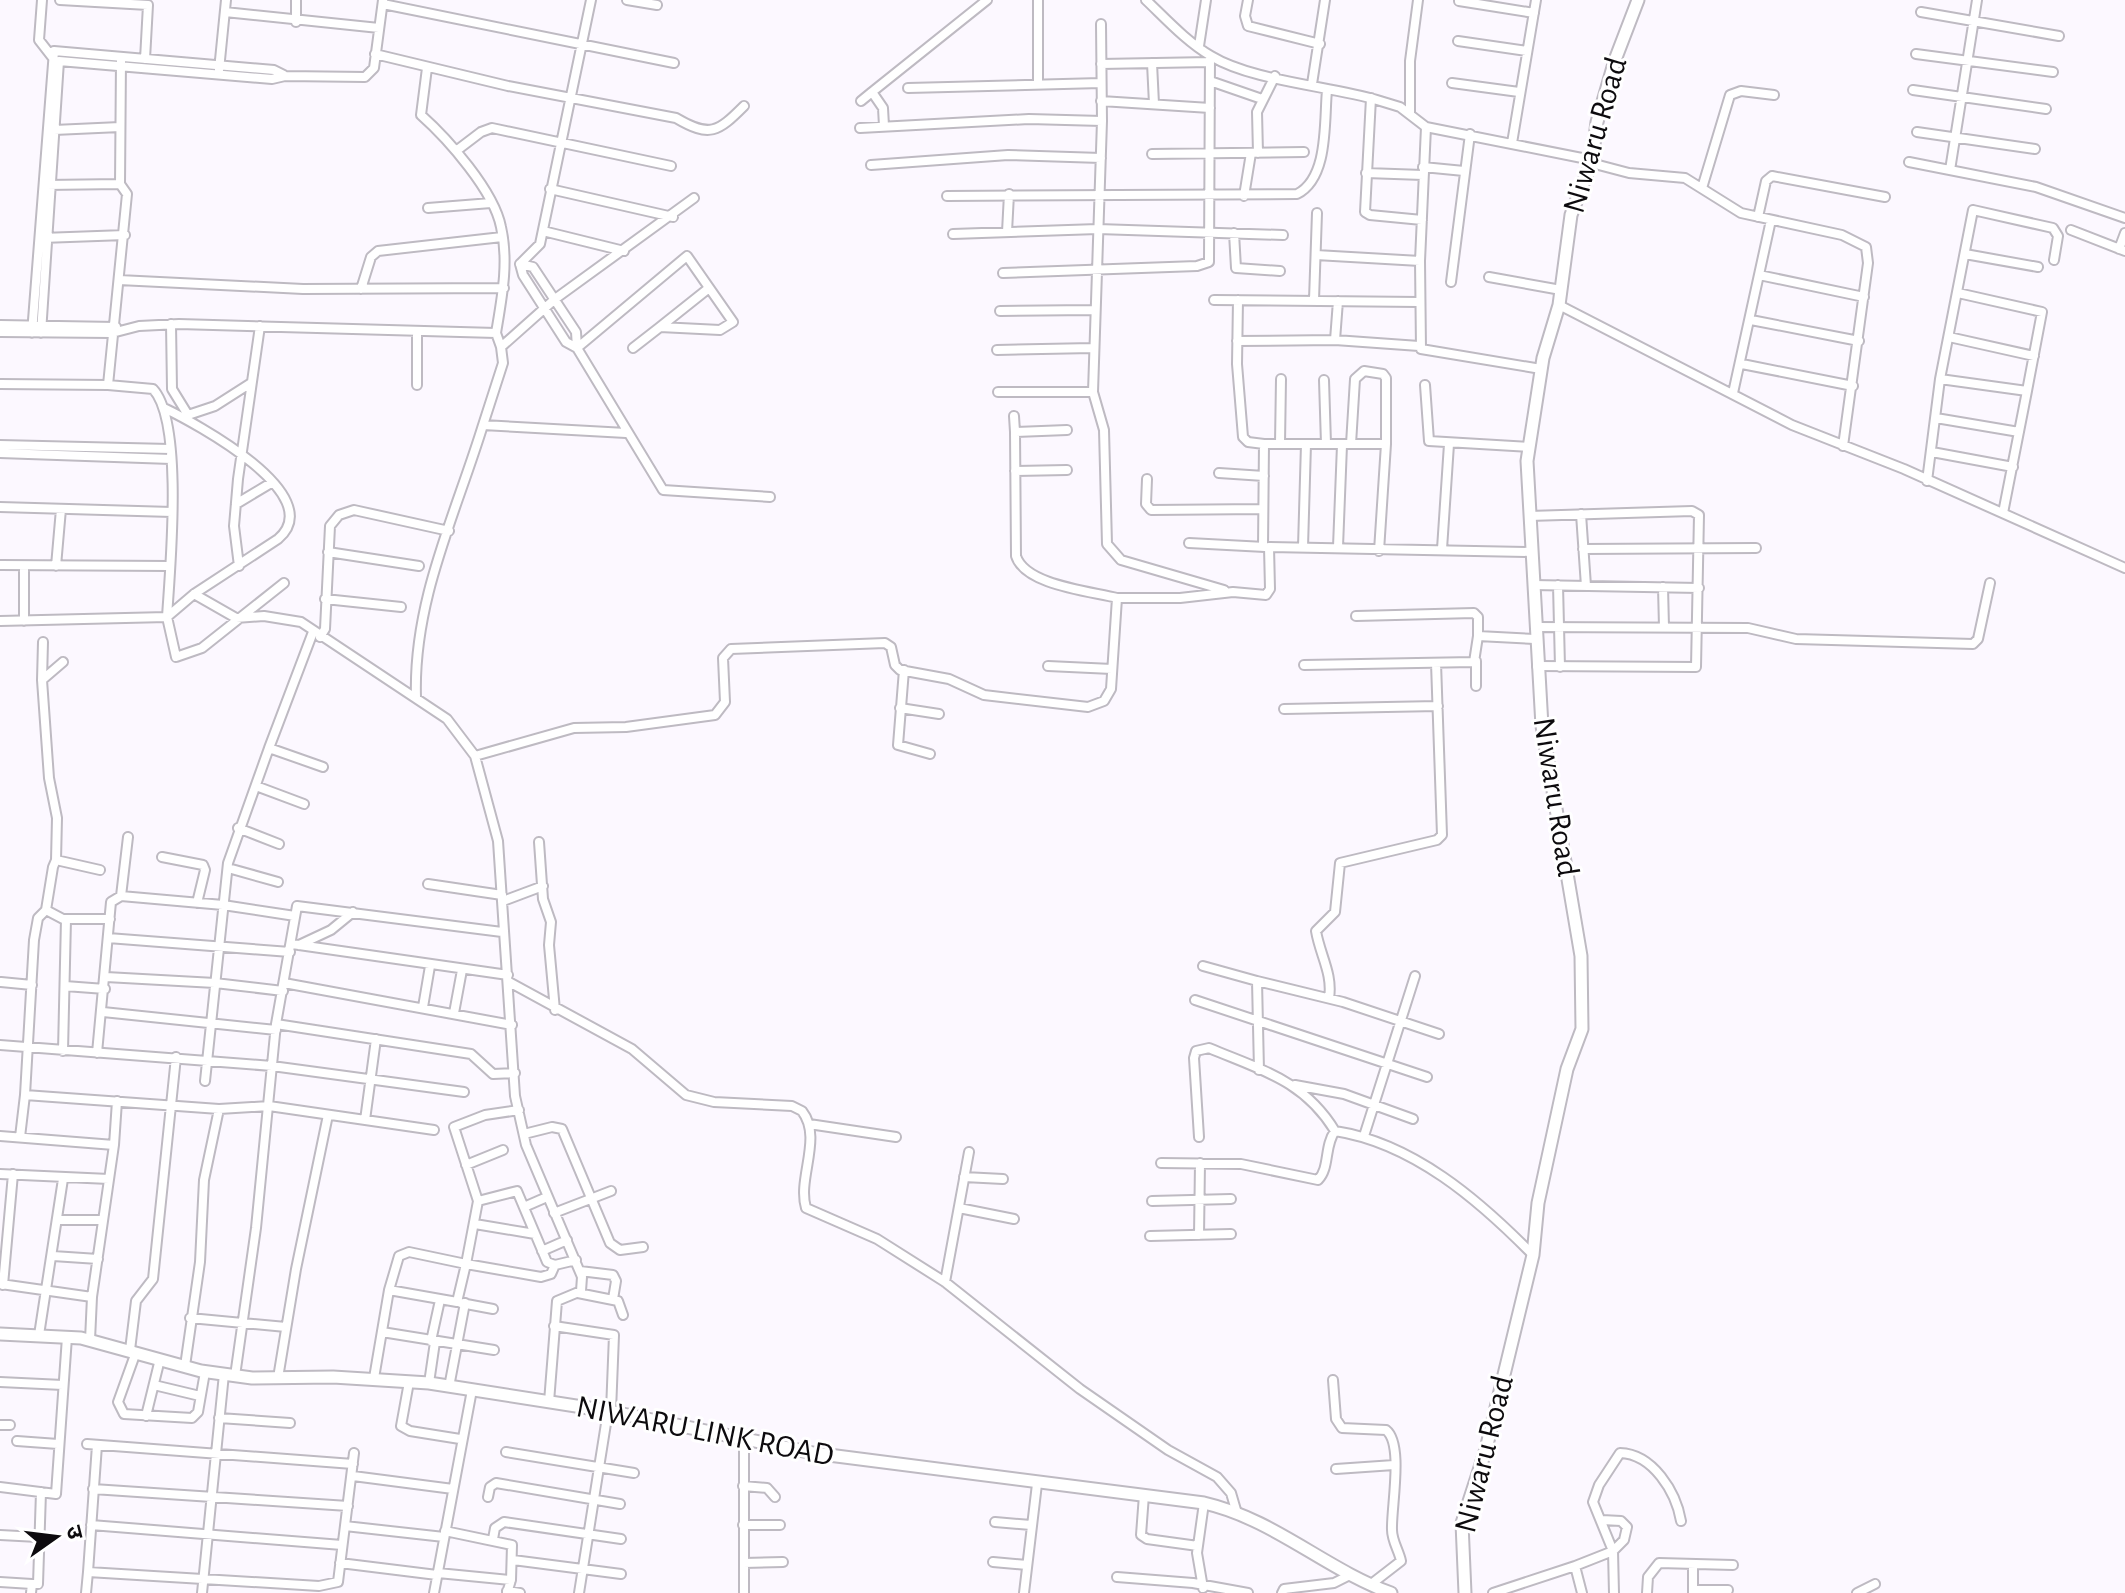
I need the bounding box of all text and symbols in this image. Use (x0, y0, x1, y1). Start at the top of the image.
street label: Niwaru Road (1557, 53, 1633, 217)
street label: Niwaru Road (1528, 715, 1584, 879)
street label: Niwaru Road (1449, 1372, 1519, 1536)
street label: NIWARU LINK ROAD (573, 1390, 837, 1472)
north arrow (16, 1497, 96, 1577)
text: उ (62, 1523, 87, 1542)

